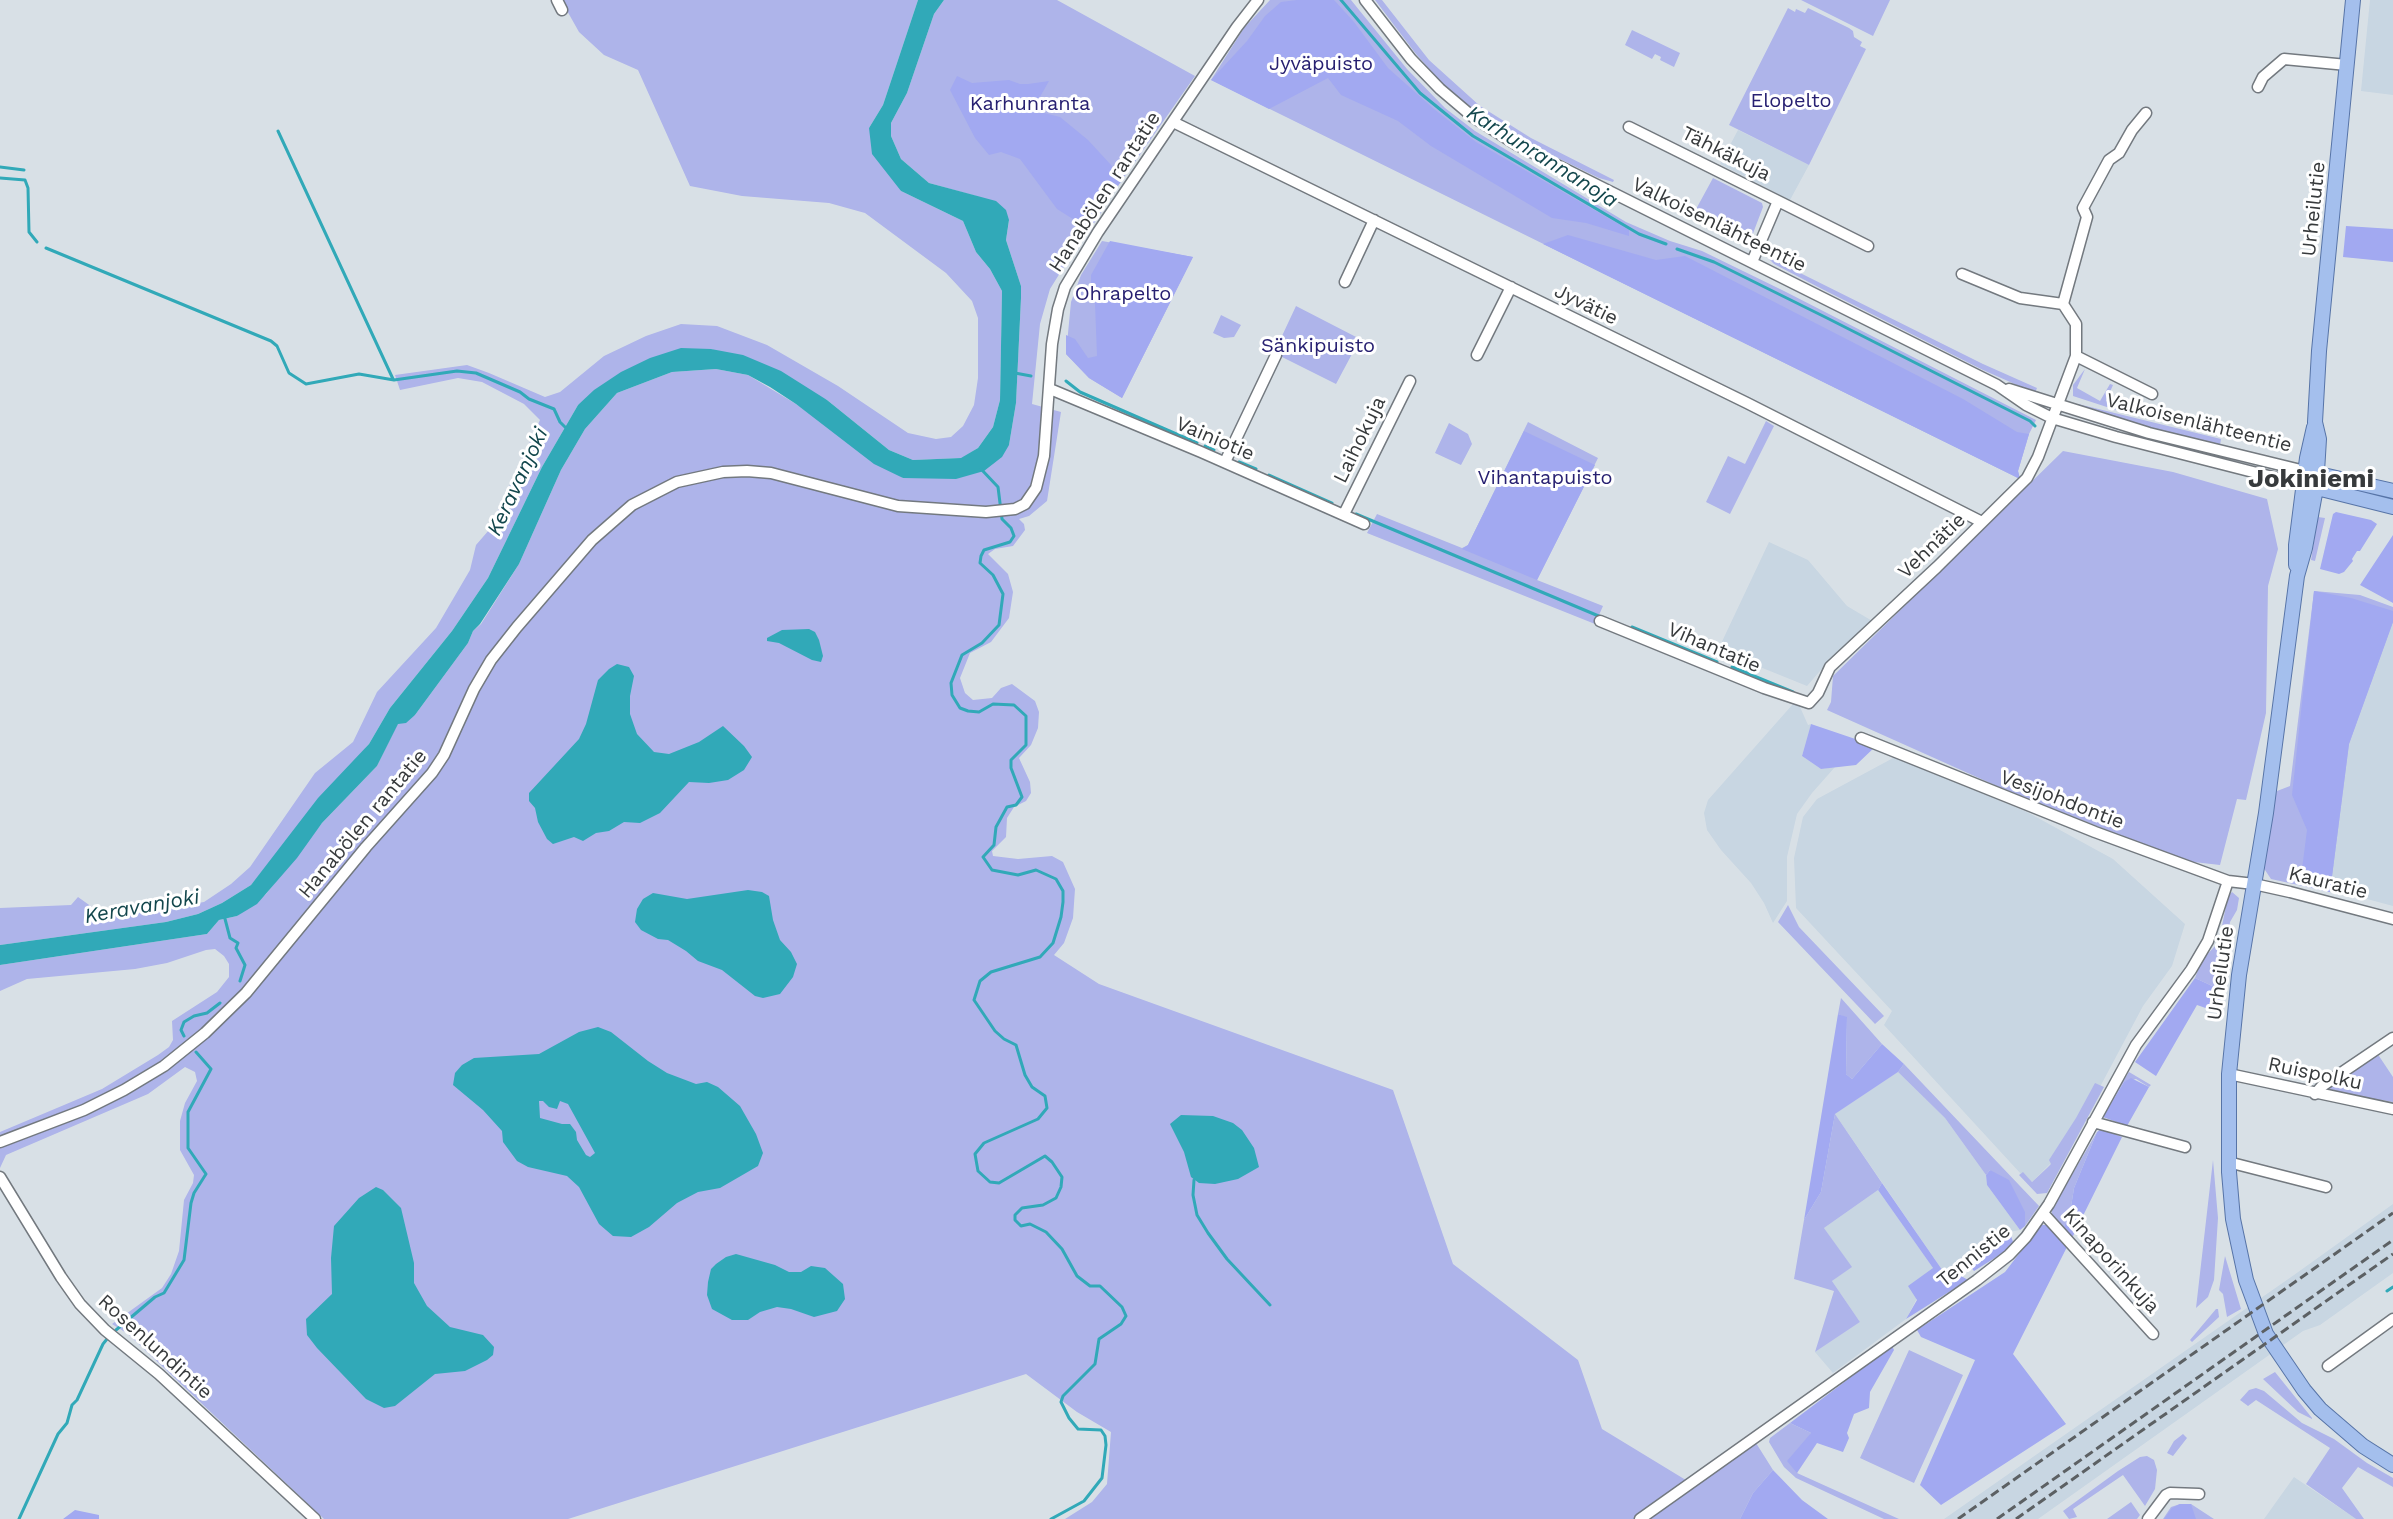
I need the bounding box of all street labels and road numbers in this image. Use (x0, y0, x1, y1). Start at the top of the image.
street label: Hanabölen rantatie (1044, 107, 1166, 277)
street label: Tähkäkuja (1678, 121, 1774, 187)
street label: Urheilutie (2297, 160, 2331, 258)
street label: Valkoisenlähteentie (1628, 172, 1810, 278)
street label: Jyvätie (1550, 279, 1622, 331)
street label: Valkoisenlähteentie (2104, 388, 2294, 458)
street label: Laihokuja (1329, 393, 1391, 487)
street label: Vainiotie (1172, 412, 1258, 466)
street label: Vehnätie (1893, 508, 1971, 584)
street label: Vihantatie (1664, 618, 1764, 678)
street label: Hanabölen rantatie (294, 745, 432, 903)
street label: Vesijohdontie (1996, 765, 2128, 835)
street label: Kauratie (2286, 862, 2370, 904)
street label: Urheilutie (2202, 924, 2240, 1022)
street label: Ruispolku (2266, 1052, 2364, 1096)
street label: Kinaporinkuja (2058, 1204, 2164, 1318)
street label: Tennistie (1933, 1219, 2015, 1293)
street label: Rosenlundintie (93, 1289, 217, 1405)

